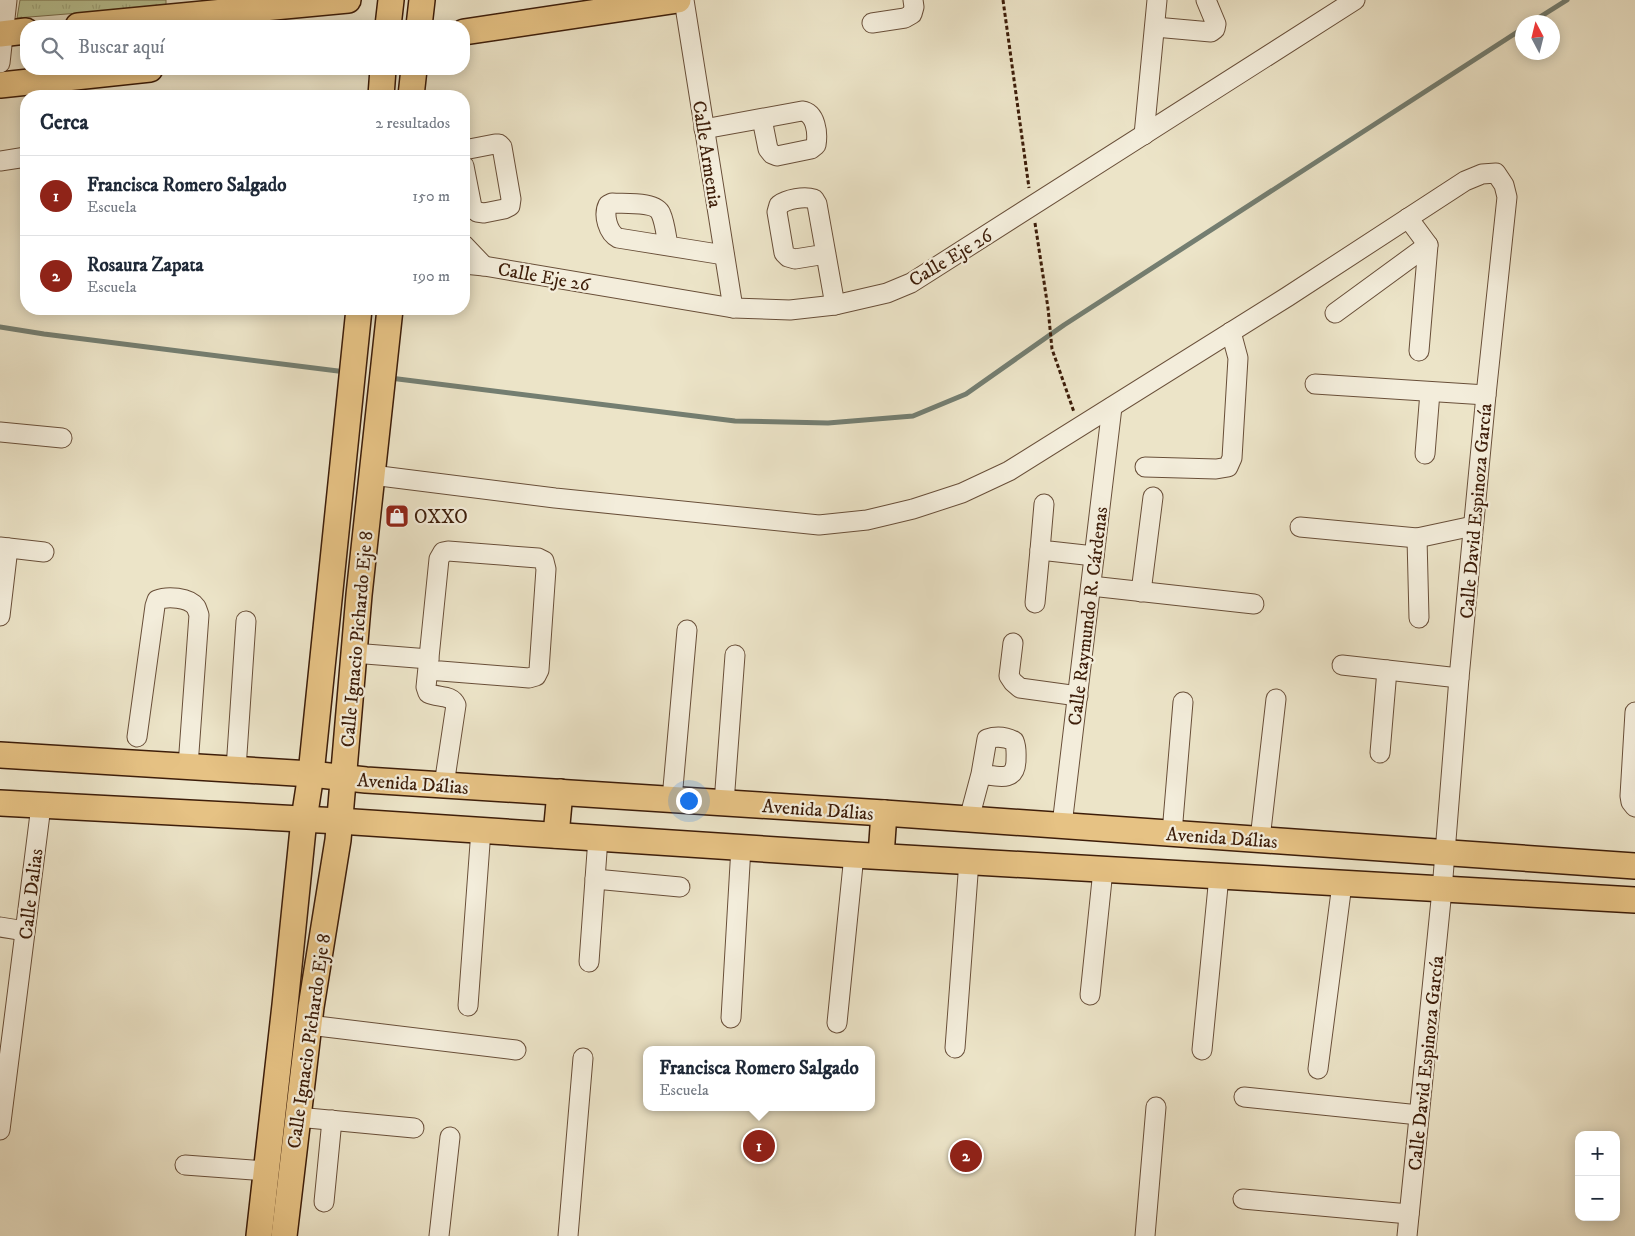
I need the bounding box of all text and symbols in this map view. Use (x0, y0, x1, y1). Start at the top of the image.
north arrow (1515, 15, 1560, 60)
search box (20, 20, 470, 75)
icon: search (38, 34, 66, 62)
text: Buscar aquí (78, 36, 164, 59)
street label: Calle Armenia (687, 99, 726, 209)
text: Cerca (40, 110, 88, 136)
text: 2 resultados (375, 113, 450, 133)
text: Francisca Romero Salgado (87, 174, 287, 197)
text: 1 (53, 186, 59, 206)
text: 150 m (412, 186, 450, 206)
text: Escuela (87, 197, 137, 217)
street label: Calle Eje 26 (905, 224, 998, 292)
text: Rosaura Zapata (87, 254, 204, 277)
street label: Calle Eje 26 (496, 258, 593, 297)
text: 2 (52, 266, 60, 286)
text: 190 m (412, 266, 450, 286)
text: Escuela (87, 277, 137, 297)
street label: Calle David Espinoza García (1456, 402, 1497, 620)
shop icon: OXXO (384, 503, 410, 529)
street label: Calle Raymundo R. Cárdenas (1064, 505, 1113, 727)
place label: OXXO (414, 506, 468, 529)
street label: Calle Ignacio Pichardo Eje 8 (337, 530, 378, 748)
street label: Avenida Dálias (356, 769, 469, 800)
your location (676, 788, 702, 814)
street label: Avenida Dálias (761, 795, 874, 826)
street label: Avenida Dálias (1165, 823, 1278, 854)
street label: Calle Dalias (15, 847, 48, 941)
street label: Calle Ignacio Pichardo Eje 8 (283, 932, 336, 1150)
street label: Calle David Espinoza García (1404, 954, 1449, 1172)
popup (643, 1046, 875, 1111)
text: Francisca Romero Salgado (659, 1057, 859, 1080)
text: Escuela (659, 1080, 709, 1100)
pin: 1 (743, 1127, 775, 1165)
map controls (1575, 1131, 1620, 1221)
button: + (1575, 1131, 1620, 1176)
pin: 2 (950, 1137, 982, 1175)
button: − (1575, 1176, 1620, 1221)

